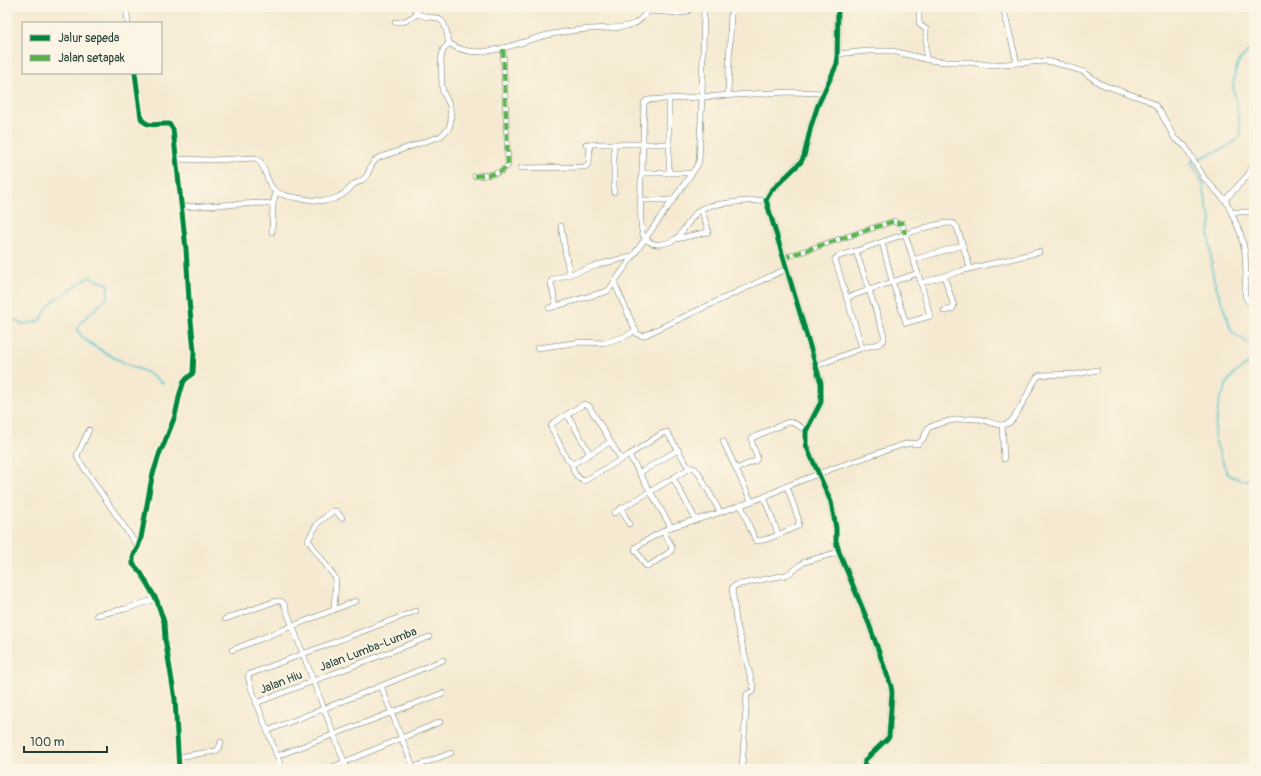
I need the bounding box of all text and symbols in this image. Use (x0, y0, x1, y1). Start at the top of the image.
legend (22, 22, 162, 74)
text: Jalur sepeda (58, 31, 120, 46)
text: Jalan setapak (58, 51, 125, 66)
street label: Jalan Lumba-Lumba (317, 624, 419, 675)
street label: Jalan Hiu (258, 667, 305, 697)
scale bar (24, 728, 107, 754)
text: 100 m (30, 735, 65, 750)

